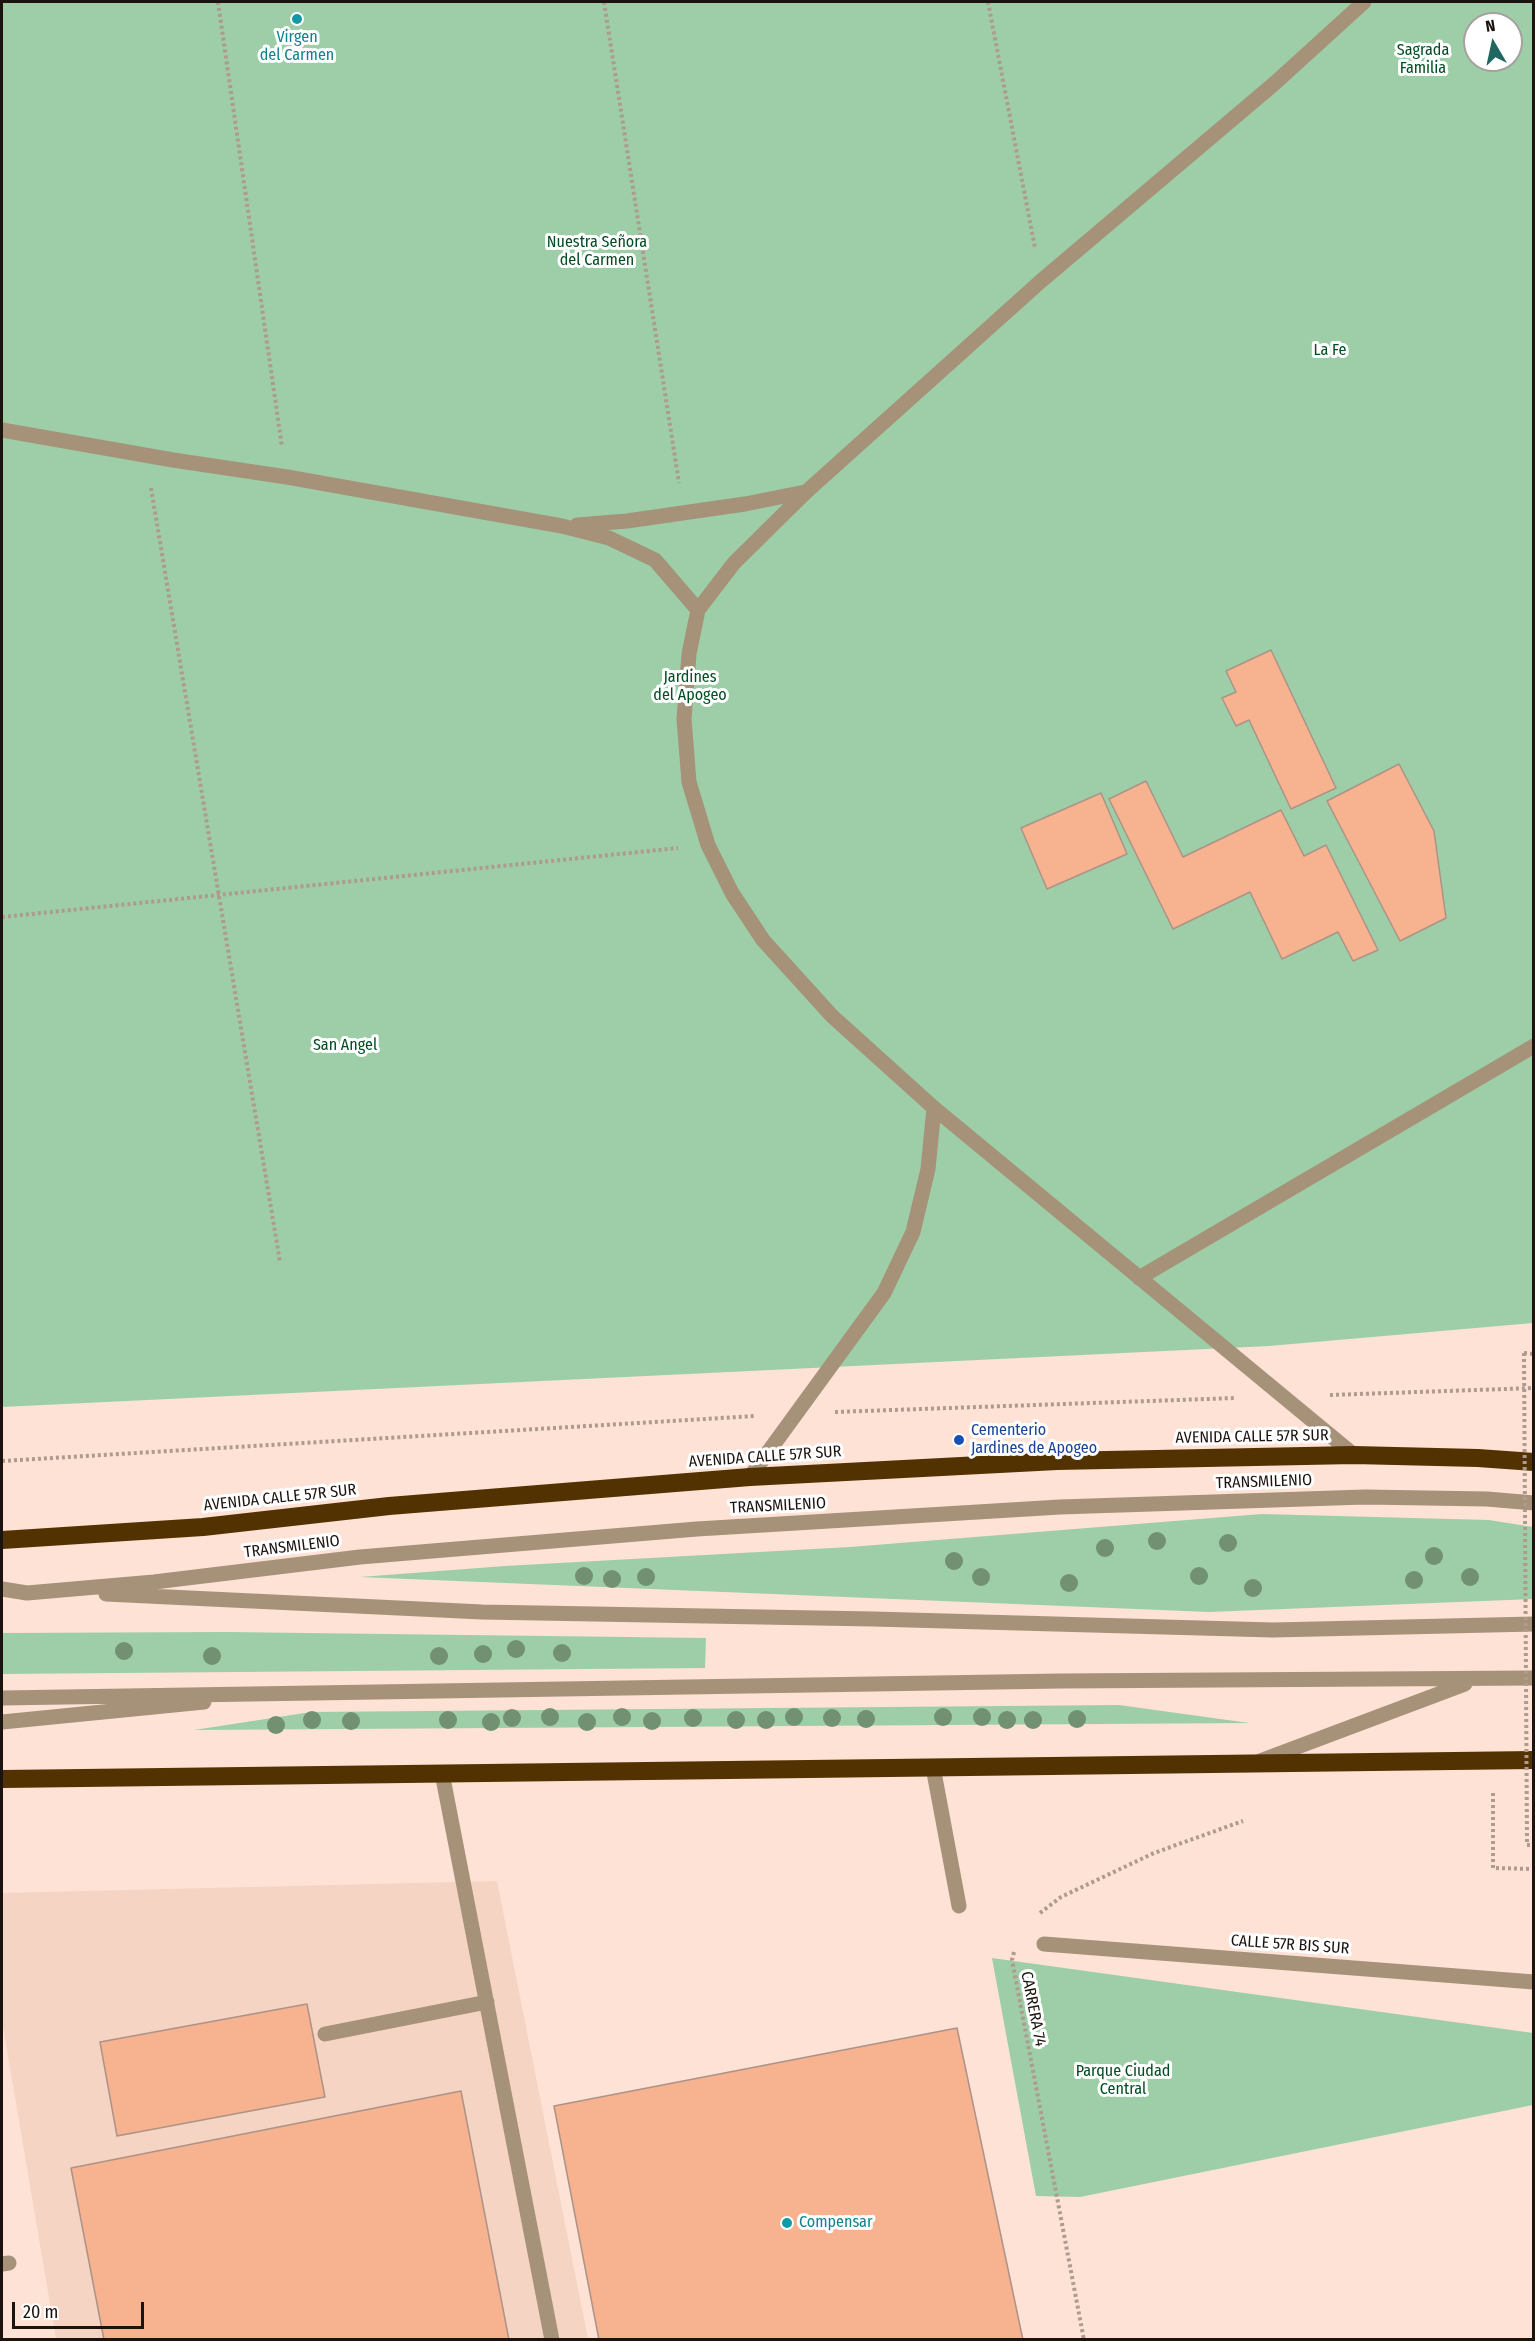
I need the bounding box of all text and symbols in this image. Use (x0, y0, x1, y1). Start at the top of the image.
marker: Virgen del Carmen (290, 12, 304, 26)
north arrow (1463, 12, 1523, 72)
text: N (1484, 16, 1497, 36)
place label: Virgen del Carmen (260, 28, 334, 66)
park label: Sagrada Familia (1397, 41, 1449, 79)
park label: Nuestra Señora del Carmen (547, 233, 647, 271)
park label: La Fe (1314, 341, 1346, 361)
park label: Jardines del Apogeo (653, 668, 727, 706)
park label: San Angel (313, 1036, 377, 1056)
place label: Cementerio Jardines de Apogeo (971, 1421, 1097, 1459)
street label: AVENIDA CALLE 57R SUR (1175, 1426, 1329, 1448)
marker: Cementerio Jardines de Apogeo (952, 1433, 966, 1447)
street label: AVENIDA CALLE 57R SUR (688, 1442, 842, 1472)
street label: TRANSMILENIO (1216, 1471, 1312, 1493)
street label: AVENIDA CALLE 57R SUR (203, 1480, 357, 1516)
street label: TRANSMILENIO (729, 1494, 827, 1518)
street label: TRANSMILENIO (243, 1532, 341, 1562)
street label: CALLE 57R BIS SUR (1230, 1931, 1350, 1959)
street label: CARRERA 74 (1016, 1970, 1050, 2048)
park label: Parque Ciudad Central (1076, 2062, 1170, 2100)
place label: Compensar (799, 2213, 873, 2233)
marker: Compensar (780, 2216, 794, 2230)
scale bar (15, 2290, 147, 2328)
text: 20 m (23, 2301, 58, 2323)

